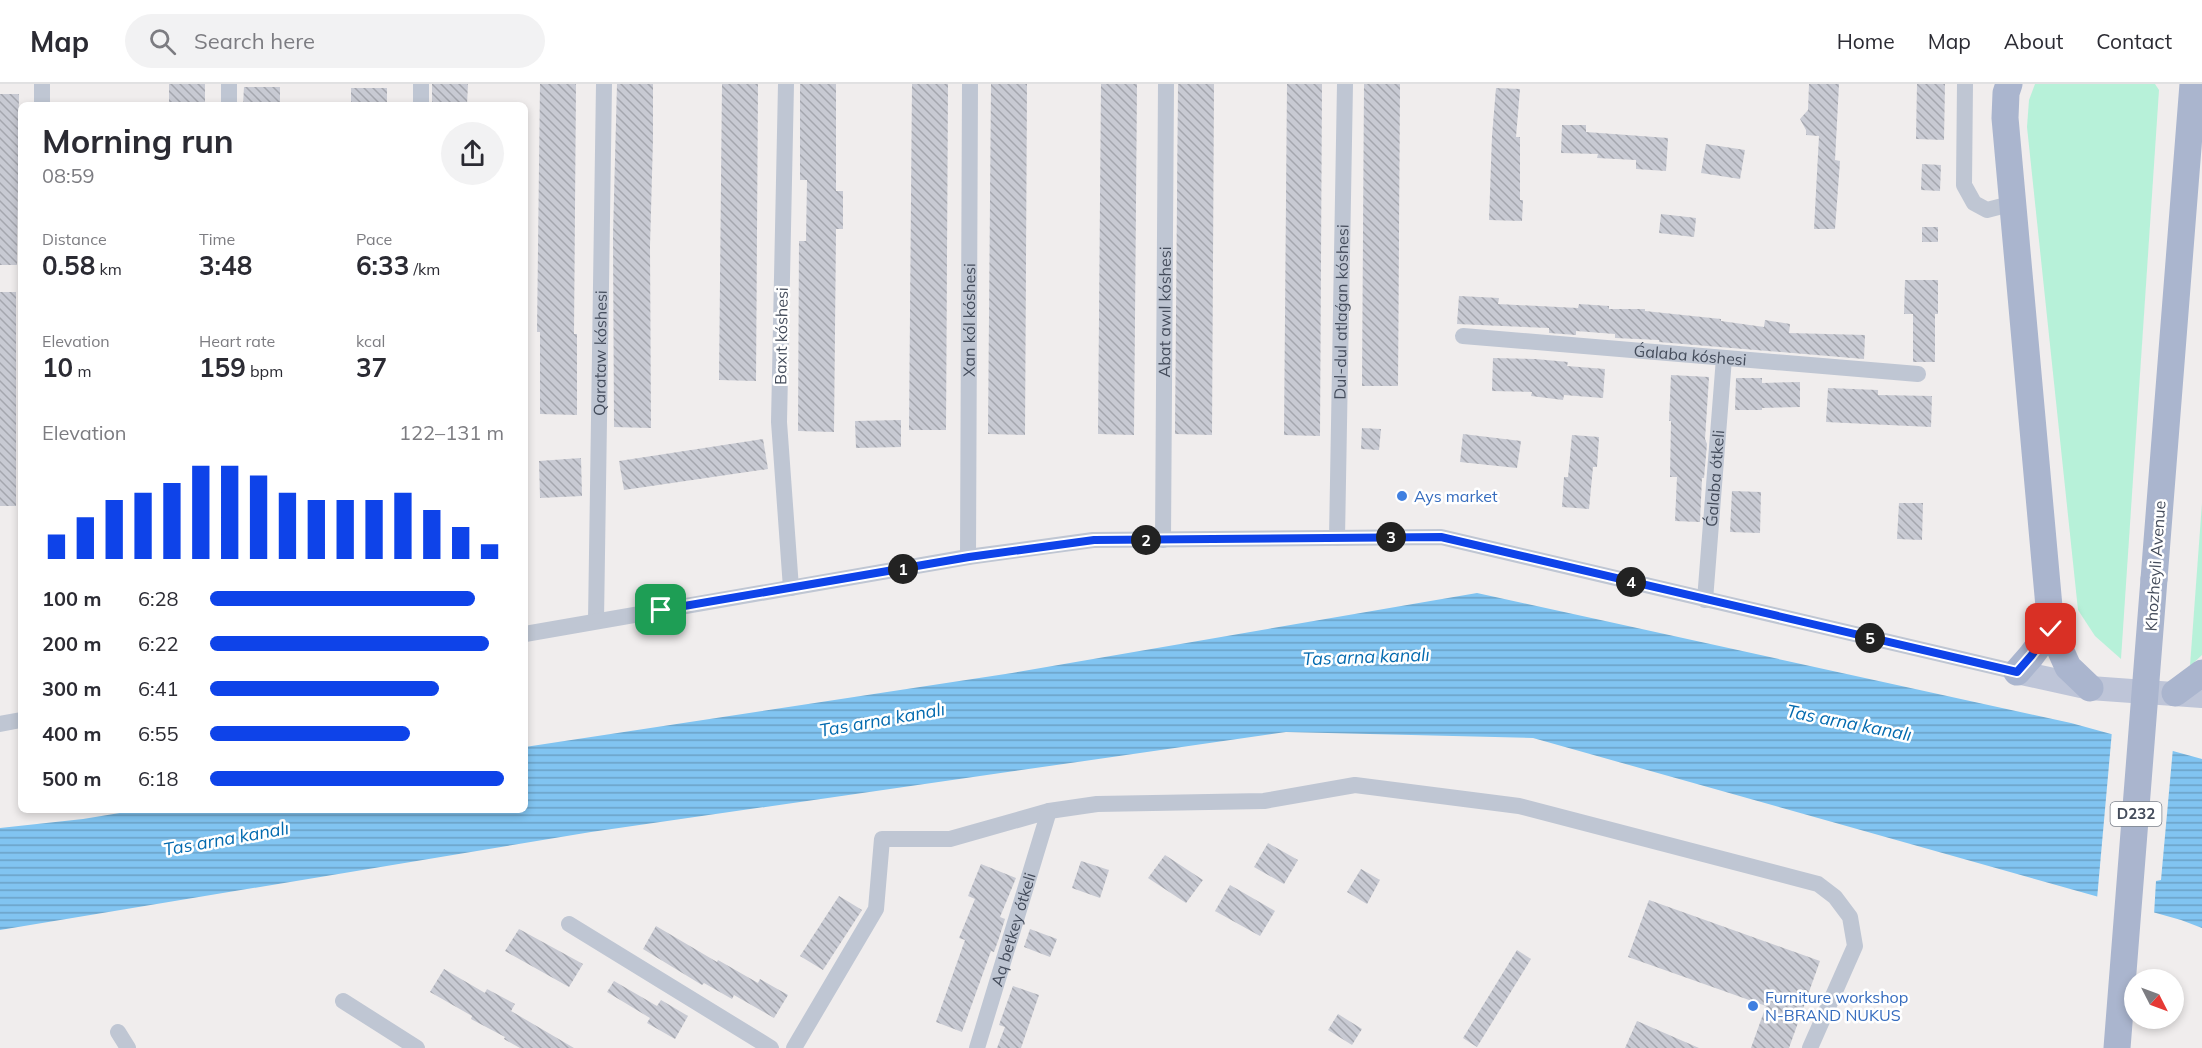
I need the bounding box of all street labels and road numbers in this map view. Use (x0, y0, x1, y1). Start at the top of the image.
street label: Dul-dul atlaǵan kóshesi (1329, 224, 1353, 400)
street label: Abat awıl kóshesi (1154, 246, 1175, 378)
street label: Xan kól kóshesi (959, 263, 979, 377)
street label: Baxıt kóshesi (770, 287, 792, 385)
street label: Qarataw kóshesi (589, 290, 611, 416)
street label: Ǵalaba kóshesi (1633, 340, 1747, 370)
street label: Ǵalaba ótkeli (1701, 429, 1728, 528)
street label: Khozheyli Avenue (2140, 500, 2170, 632)
road number: D232 (2110, 802, 2162, 826)
street label: Aq betkey ótkeli (986, 870, 1040, 989)

